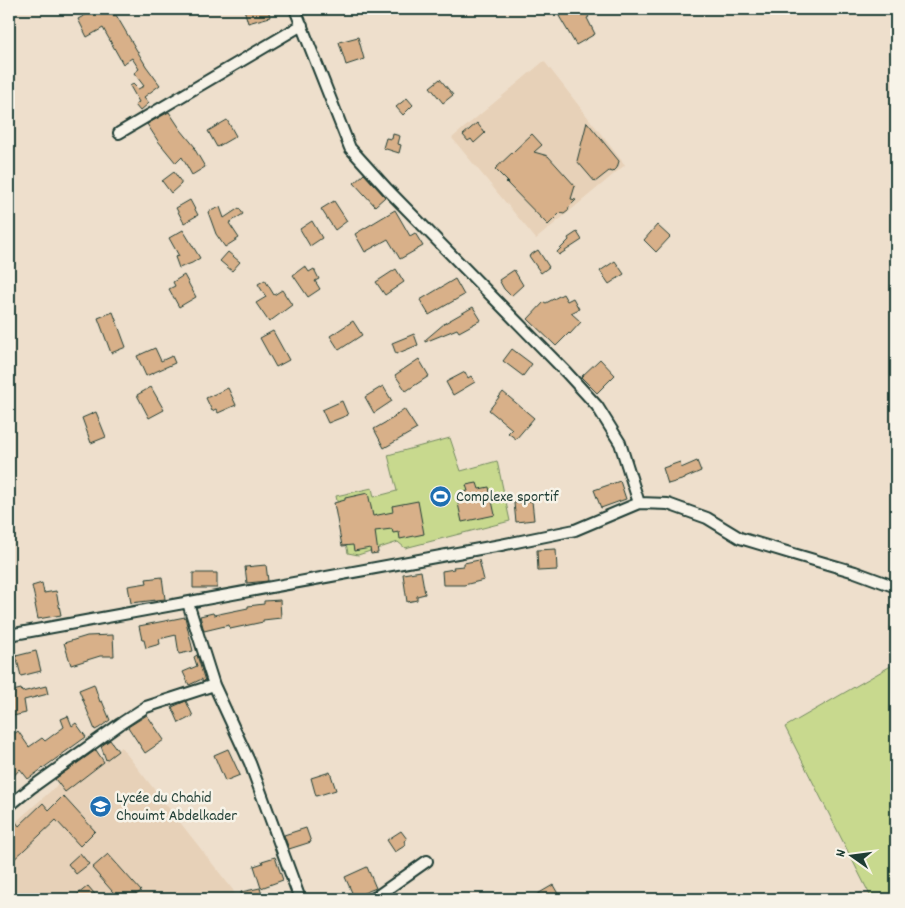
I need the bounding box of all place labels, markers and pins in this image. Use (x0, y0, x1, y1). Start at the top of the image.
sports icon: Complexe sportif (428, 485, 452, 509)
place label: Complexe sportif (456, 486, 559, 509)
place label: Lycée du Chahid Chouimt Abdelkader (116, 787, 237, 828)
school or university icon: Lycée du Chahid Chouimt Abdelkader (88, 795, 112, 819)

